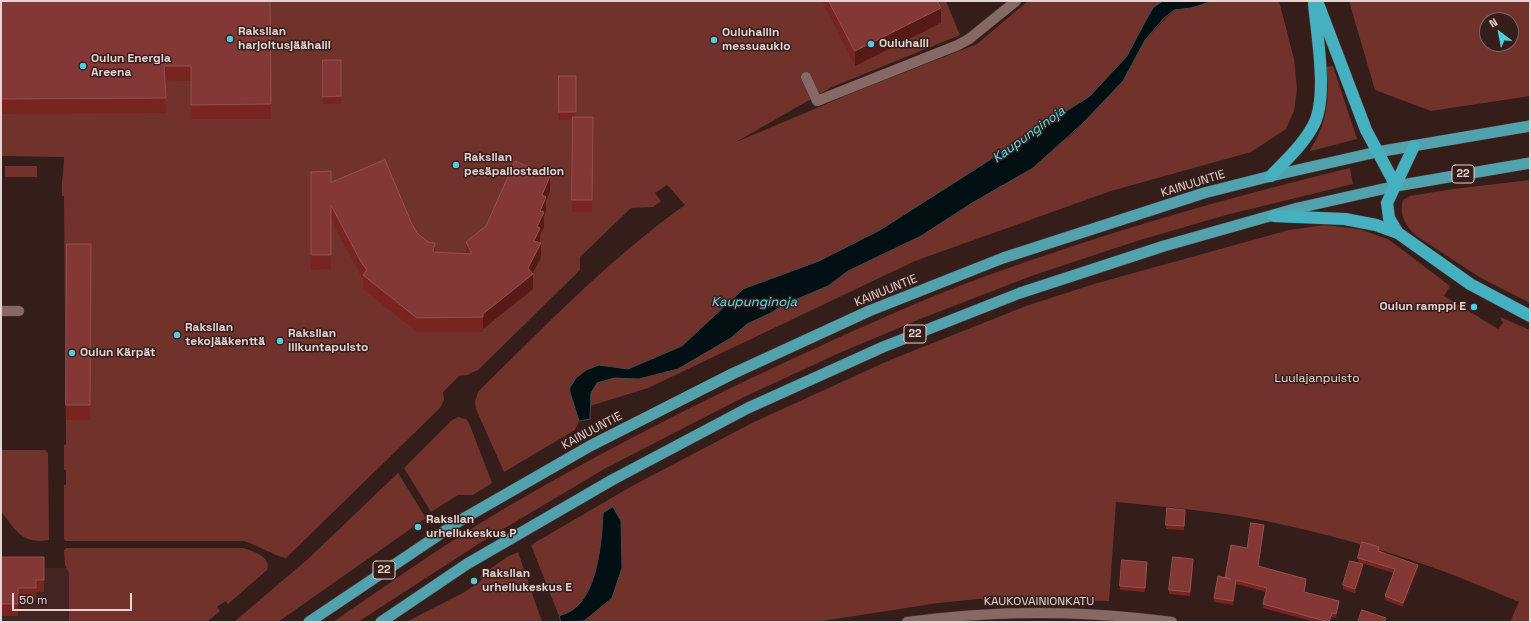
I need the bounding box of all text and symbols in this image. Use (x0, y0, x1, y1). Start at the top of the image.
north arrow (1479, 12, 1519, 52)
text: N (1486, 15, 1500, 31)
place label: Raksilan harjoitusjäähalli (238, 25, 331, 53)
place label: Ouluhallin messuaukio (722, 26, 791, 54)
marker: Raksilan harjoitusjäähalli (225, 34, 235, 44)
marker: Ouluhallin messuaukio (709, 35, 719, 45)
place label: Ouluhalli (879, 37, 929, 51)
marker: Ouluhalli (866, 39, 876, 49)
place label: Oulun Energia Areena (91, 52, 171, 80)
marker: Oulun Energia Areena (78, 61, 88, 71)
water label: Kaupunginoja (990, 103, 1068, 167)
place label: Raksilan pesäpallostadion (464, 151, 564, 179)
marker: Raksilan pesäpallostadion (451, 160, 461, 170)
road number: 22 (1452, 165, 1474, 183)
street label: KAINUUNTIE (1159, 167, 1227, 201)
street label: KAINUUNTIE (852, 272, 920, 310)
water label: Kaupunginoja (711, 294, 797, 310)
place label: Oulun ramppi E (1379, 300, 1466, 314)
marker: Oulun ramppi E (1469, 302, 1479, 312)
place label: Raksilan tekojääkenttä (185, 321, 265, 349)
road number: 22 (904, 325, 926, 343)
place label: Raksilan liikuntapuisto (288, 327, 368, 355)
marker: Raksilan tekojääkenttä (172, 330, 182, 340)
marker: Raksilan liikuntapuisto (275, 336, 285, 346)
place label: Oulun Kärpät (80, 346, 155, 360)
marker: Oulun Kärpät (67, 348, 77, 358)
park label: Luulajanpuisto (1274, 372, 1360, 386)
street label: KAINUUNTIE (559, 409, 625, 453)
place label: Raksilan urheilukeskus P (426, 513, 517, 541)
marker: Raksilan urheilukeskus P (413, 522, 423, 532)
road number: 22 (373, 561, 395, 579)
place label: Raksilan urheilukeskus E (482, 567, 572, 595)
marker: Raksilan urheilukeskus E (469, 576, 479, 586)
scale bar (14, 585, 134, 611)
text: 50 m (19, 592, 47, 608)
street label: KAUKOVAINIONKATU (984, 595, 1094, 609)

